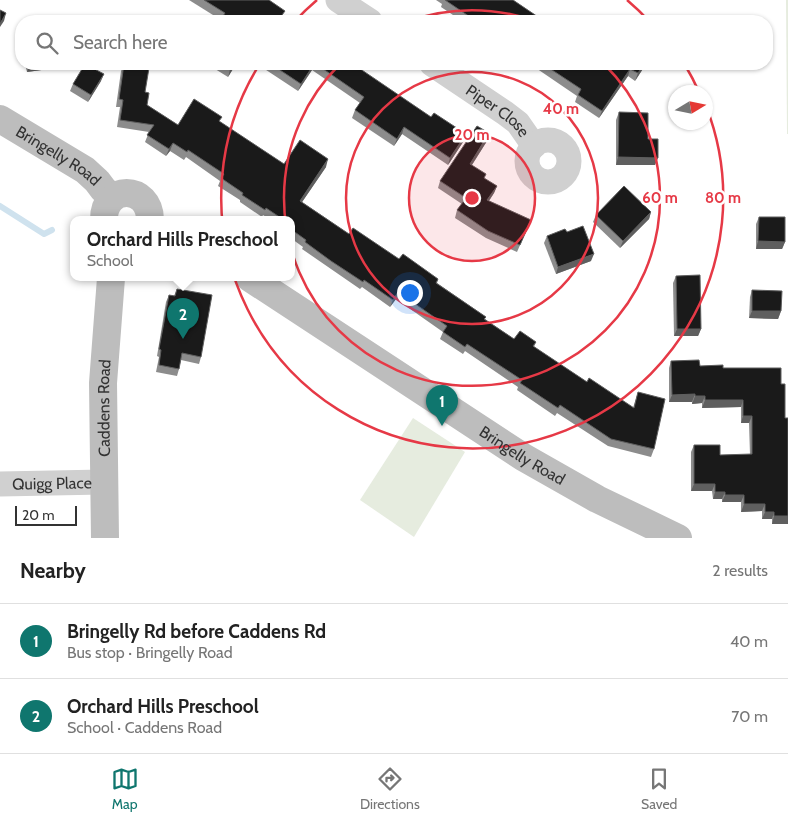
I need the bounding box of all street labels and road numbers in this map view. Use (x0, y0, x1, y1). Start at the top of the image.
street label: Piper Close (463, 80, 534, 140)
street label: Bringelly Road (13, 121, 105, 189)
street label: Caddens Road (93, 359, 114, 457)
street label: Bringelly Road (476, 422, 569, 488)
street label: Quigg Place (12, 473, 92, 493)

